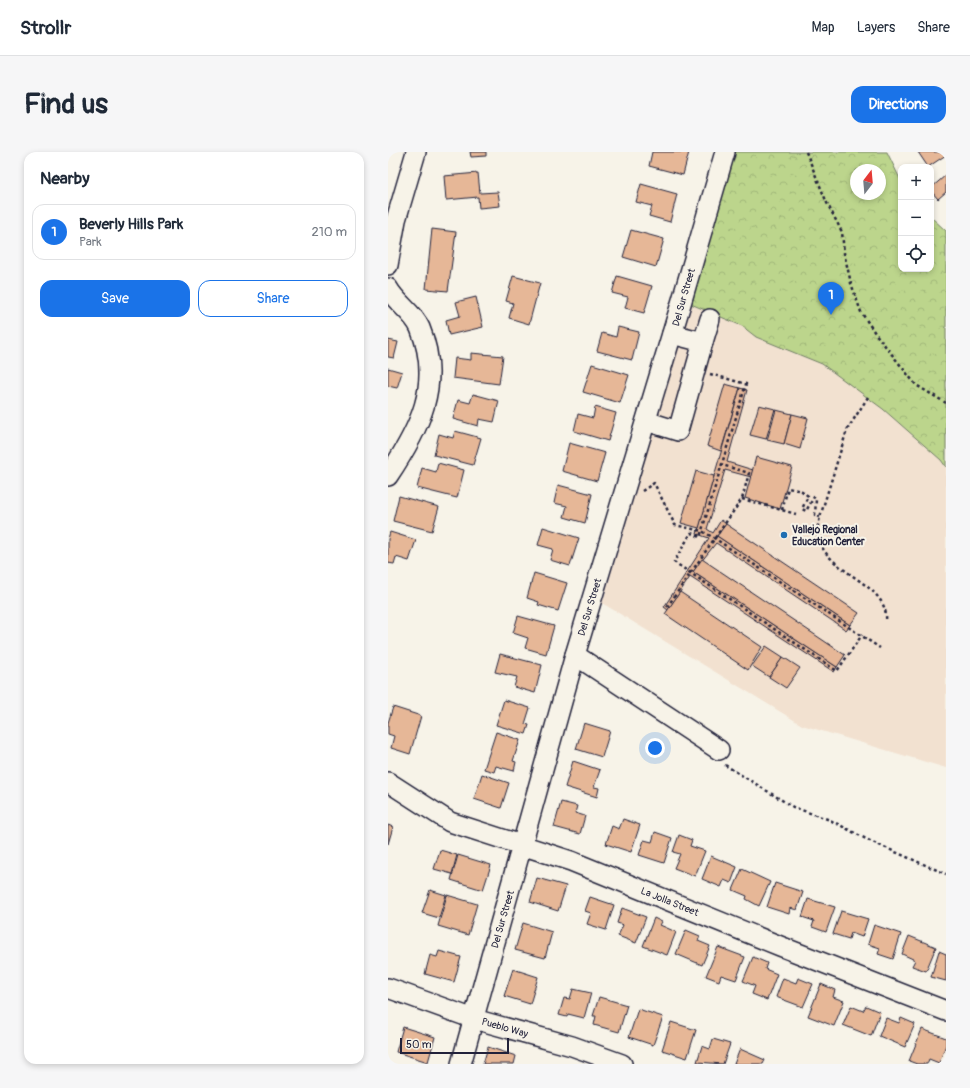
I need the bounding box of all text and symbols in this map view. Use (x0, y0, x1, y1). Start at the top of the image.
text: Strollr (20, 16, 71, 40)
text: Map (812, 19, 835, 36)
text: Layers (857, 19, 895, 36)
text: Share (917, 19, 950, 36)
button: Directions (851, 86, 946, 123)
text: Find us (24, 87, 108, 122)
north arrow (850, 164, 886, 200)
map controls (898, 164, 934, 272)
button: + (898, 164, 934, 200)
text: Nearby (40, 168, 89, 189)
button: − (898, 200, 934, 236)
text: Beverly Hills Park (79, 215, 183, 234)
text: 1 (51, 224, 57, 240)
text: 210 m (311, 224, 347, 240)
text: Park (79, 234, 102, 250)
button: locate (898, 236, 934, 272)
street label: Del Sur Street (670, 266, 698, 328)
button: Save (40, 280, 190, 317)
button: Share (198, 280, 348, 317)
pin: 1 (818, 282, 844, 315)
place label: Vallejo Regional Education Center (792, 524, 865, 548)
marker: Vallejo Regional Education Center (779, 530, 789, 540)
street label: Del Sur Street (576, 576, 605, 637)
your location (645, 738, 665, 758)
street label: La Jolla Street (639, 885, 701, 919)
street label: Del Sur Street (489, 888, 517, 950)
street label: Pueblo Way (480, 1016, 530, 1041)
scale bar (400, 1036, 509, 1055)
text: 50 m (406, 1038, 432, 1051)

